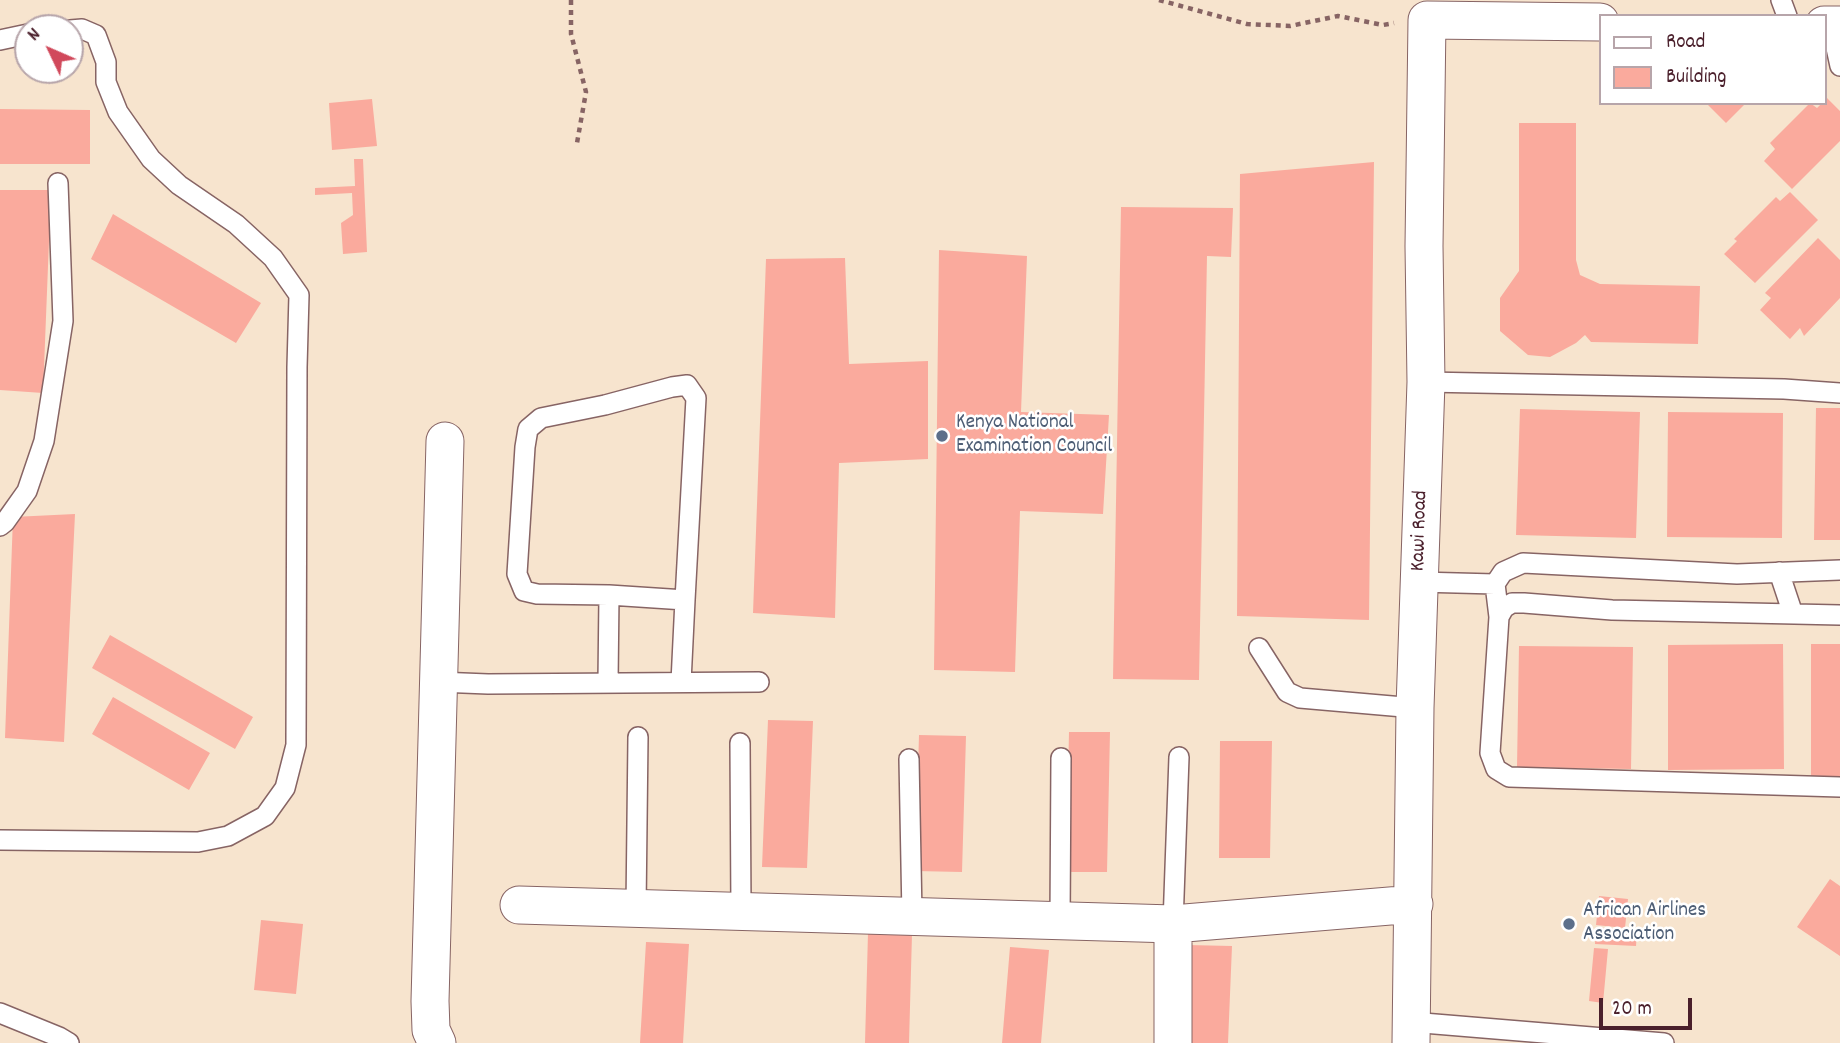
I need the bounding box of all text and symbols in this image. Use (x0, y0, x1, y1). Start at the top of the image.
north arrow (14, 14, 84, 84)
legend (1598, 14, 1826, 105)
text: N (22, 23, 48, 48)
text: Road (1666, 28, 1705, 58)
text: Building (1666, 63, 1726, 93)
place label: Kenya National Examination Council (956, 411, 1112, 461)
marker: Kenya National Examination Council (934, 428, 950, 444)
street label: Kawi Road (1407, 490, 1435, 572)
place label: African Airlines Association (1583, 899, 1706, 949)
marker: African Airlines Association (1561, 916, 1577, 932)
scale bar (1602, 984, 1695, 1028)
text: 20 m (1612, 995, 1652, 1025)

